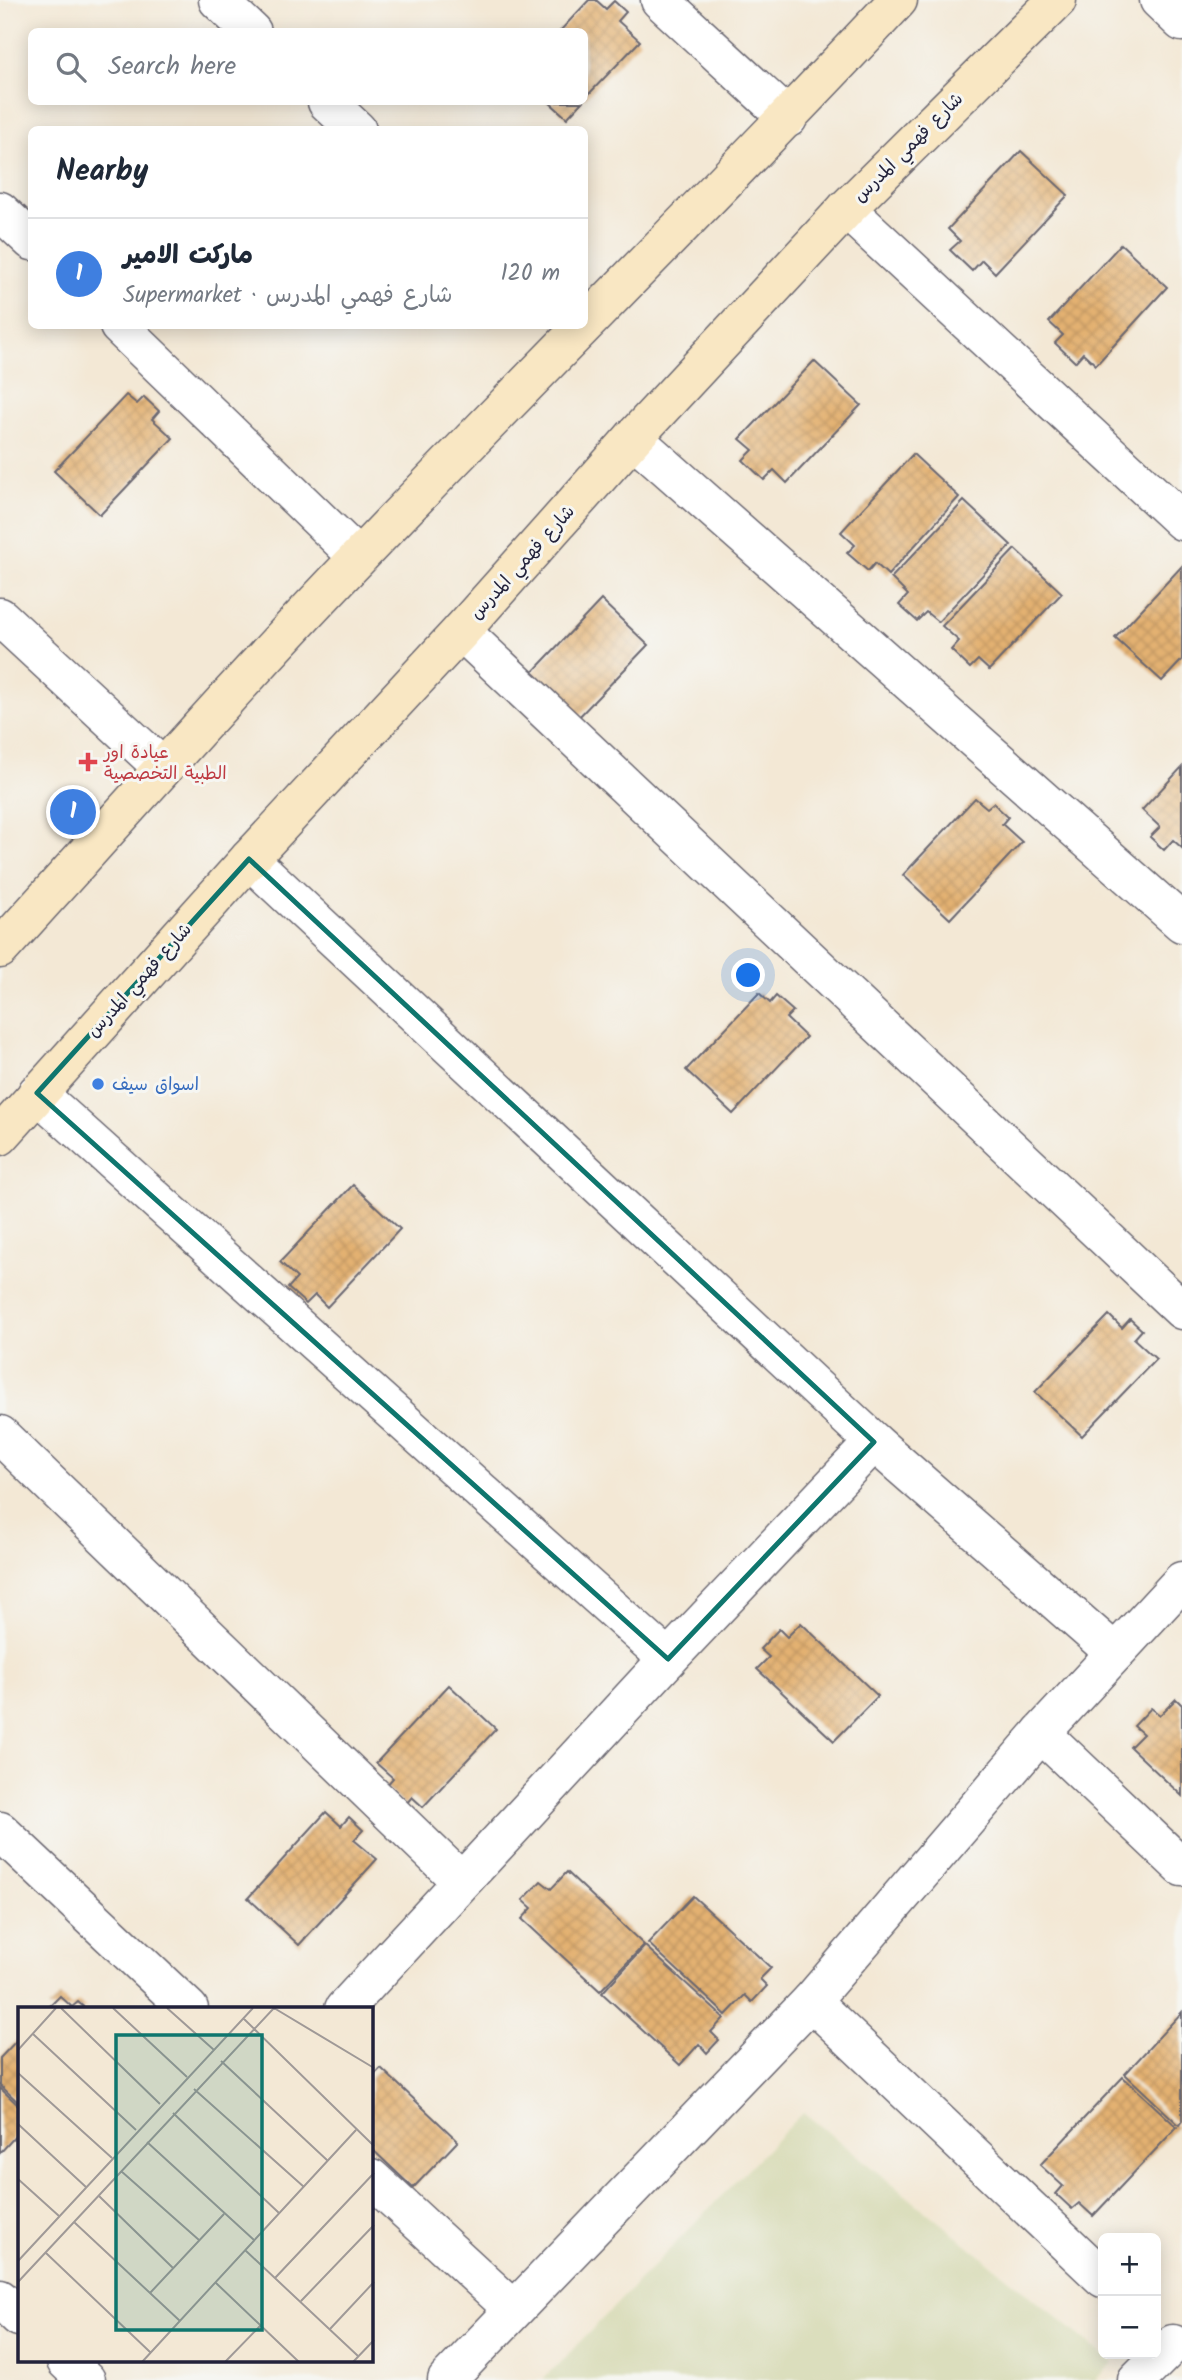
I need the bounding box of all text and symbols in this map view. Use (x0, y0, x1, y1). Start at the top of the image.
search box (28, 28, 588, 105)
text: Search here (108, 46, 236, 88)
icon: search (52, 48, 90, 86)
street label: شارع فهمي المدرس (847, 86, 971, 210)
text: Nearby (56, 148, 148, 196)
text: ماركت الامير (123, 235, 253, 277)
text: 1 (76, 256, 82, 292)
text: 120 m (500, 256, 560, 292)
text: Supermarket · شارع فهمي المدرس (123, 278, 453, 314)
street label: شارع فهمي المدرس (463, 499, 583, 627)
place label: عيادة اور الطبية التخصصية (102, 739, 227, 789)
marker: عيادة اور الطبية التخصصية (78, 752, 98, 772)
pin: 1 (50, 786, 96, 838)
street label: شارع فهمي المدرس (80, 917, 200, 1045)
your location (731, 958, 765, 992)
place label: اسواق سيف (112, 1071, 199, 1100)
marker: اسواق سيف (90, 1076, 106, 1092)
inset map (18, 2007, 373, 2362)
map controls (1098, 2233, 1161, 2359)
button: + (1098, 2233, 1161, 2296)
button: − (1098, 2296, 1161, 2359)

